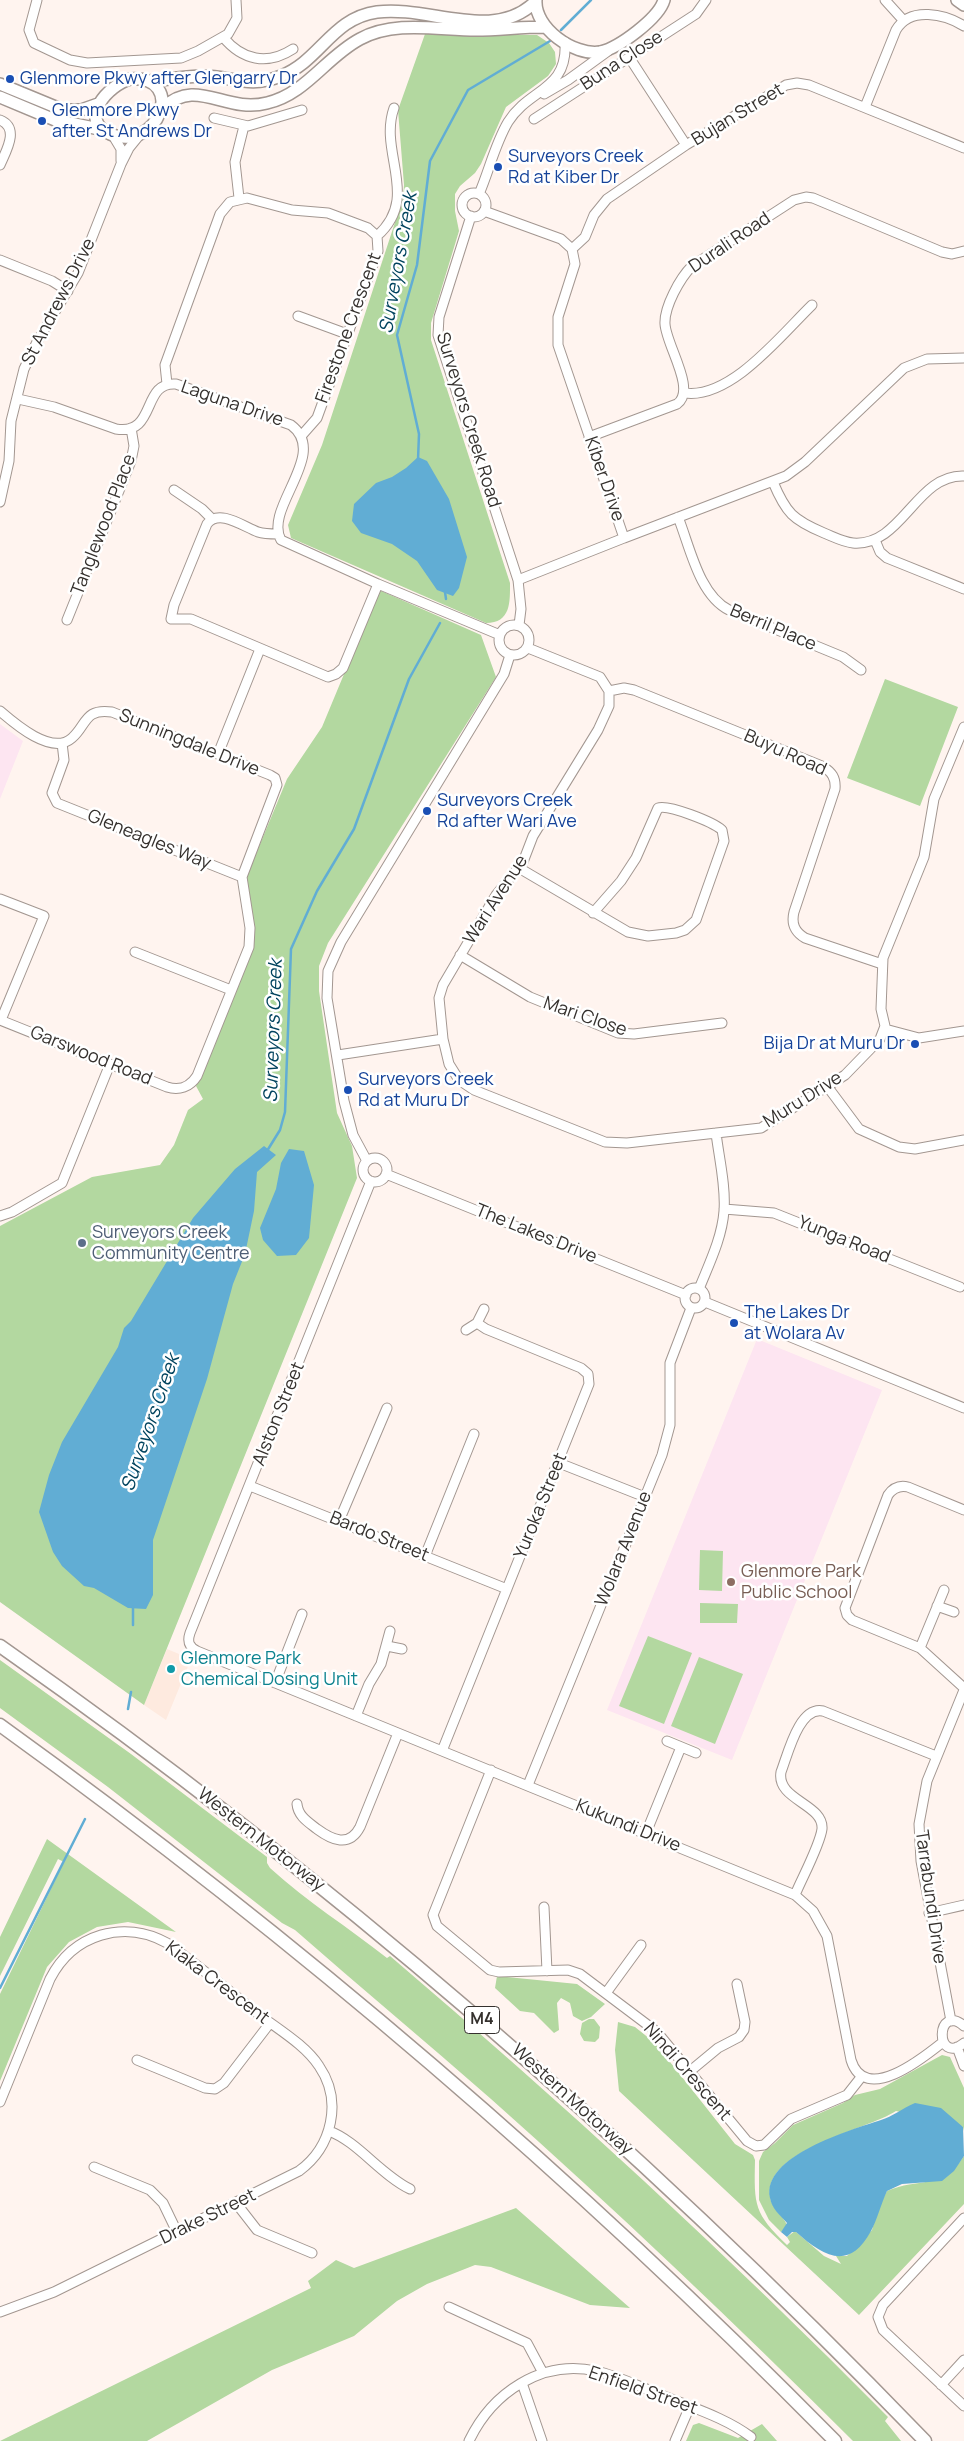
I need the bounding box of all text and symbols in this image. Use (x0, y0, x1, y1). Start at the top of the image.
street label: Buna Close (577, 26, 667, 96)
place label: Glenmore Pkwy after Glengarry Dr (20, 68, 298, 90)
marker: Glenmore Pkwy after Glengarry Dr (4, 73, 16, 85)
street label: Bujan Street (688, 79, 788, 151)
place label: Glenmore Pkwy after St Andrews Dr (52, 100, 212, 142)
marker: Glenmore Pkwy after St Andrews Dr (36, 115, 48, 127)
place label: Surveyors Creek Rd at Kiber Dr (508, 146, 644, 188)
marker: Surveyors Creek Rd at Kiber Dr (492, 161, 504, 173)
water label: Surveyors Creek (375, 191, 423, 335)
street label: Durali Road (685, 208, 775, 278)
street label: St Andrews Drive (18, 235, 100, 369)
street label: Firestone Crescent (312, 250, 386, 406)
street label: Surveyors Creek Road (431, 330, 505, 510)
street label: Laguna Drive (178, 376, 286, 432)
street label: Kiber Drive (579, 434, 629, 524)
street label: Tanglewood Place (67, 451, 141, 599)
street label: Berril Place (727, 600, 819, 656)
street label: Sunningdale Drive (116, 705, 262, 781)
street label: Buyu Road (740, 725, 830, 781)
place label: Surveyors Creek Rd after Wari Ave (437, 790, 577, 832)
street label: Gleneagles Way (84, 805, 214, 875)
marker: Surveyors Creek Rd after Wari Ave (421, 805, 433, 817)
street label: Wari Avenue (459, 851, 533, 949)
water label: Surveyors Creek (260, 959, 288, 1103)
street label: Mari Close (540, 993, 630, 1041)
street label: Garswood Road (27, 1022, 155, 1090)
place label: Bija Dr at Muru Dr (763, 1033, 905, 1055)
marker: Bija Dr at Muru Dr (909, 1038, 921, 1050)
street label: Muru Drive (760, 1067, 846, 1133)
place label: Surveyors Creek Rd at Muru Dr (358, 1069, 494, 1112)
marker: Surveyors Creek Rd at Muru Dr (342, 1084, 354, 1096)
street label: The Lakes Drive (472, 1200, 600, 1268)
street label: Yunga Road (795, 1212, 893, 1268)
place label: Surveyors Creek Community Centre (92, 1222, 250, 1264)
marker: Surveyors Creek Community Centre (76, 1237, 88, 1249)
place label: The Lakes Dr at Wolara Av (744, 1302, 850, 1345)
marker: The Lakes Dr at Wolara Av (728, 1317, 740, 1329)
water label: Surveyors Creek (117, 1352, 185, 1494)
street label: Alston Street (248, 1359, 310, 1469)
street label: Yuroka Street (510, 1450, 572, 1562)
street label: Wolara Avenue (591, 1488, 657, 1610)
street label: Bardo Street (326, 1507, 432, 1567)
place label: Glenmore Park Public School (741, 1561, 861, 1604)
marker: Glenmore Park Public School (725, 1576, 737, 1588)
place label: Glenmore Park Chemical Dosing Unit (181, 1648, 358, 1690)
marker: Glenmore Park Chemical Dosing Unit (165, 1663, 177, 1675)
street label: Western Motorway (193, 1784, 329, 1896)
street label: Kukundi Drive (572, 1795, 684, 1857)
street label: Tarrabundi Drive (910, 1829, 950, 1965)
street label: Kiaka Crescent (161, 1937, 273, 2029)
road number: M4 (464, 2006, 500, 2034)
street label: Nindi Crescent (639, 2019, 735, 2125)
street label: Western Motorway (507, 2040, 637, 2160)
street label: Drake Street (157, 2185, 259, 2249)
street label: Enfield Street (586, 2362, 700, 2420)

